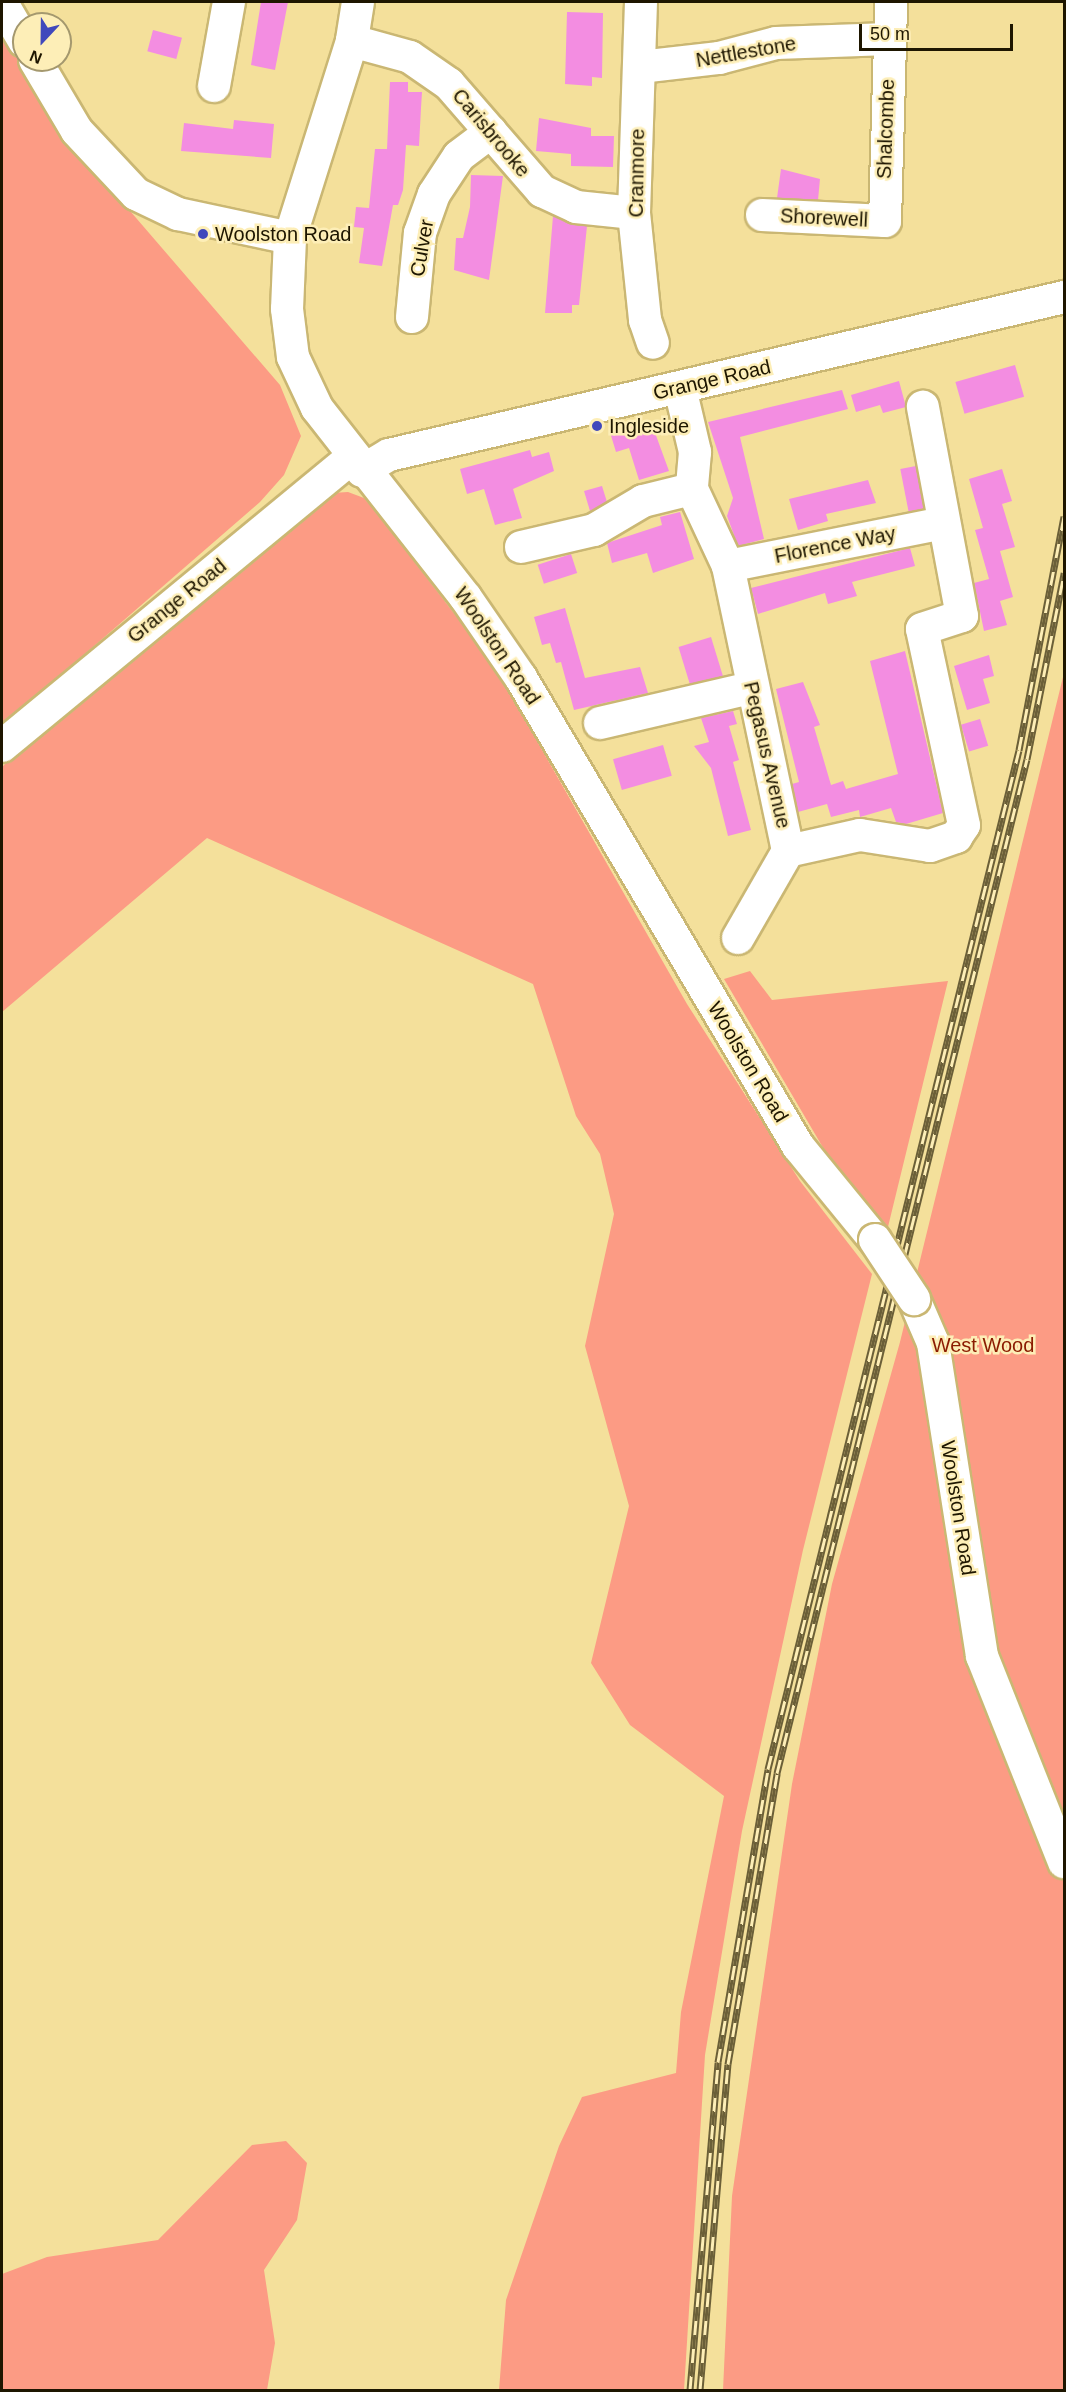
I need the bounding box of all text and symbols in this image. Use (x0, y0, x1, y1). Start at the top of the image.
north arrow (12, 12, 72, 72)
scale bar (862, 12, 1016, 50)
text: 50 m (870, 24, 910, 44)
street label: Nettlestone (694, 31, 798, 73)
text: N (27, 47, 44, 67)
street label: Shalcombe (872, 79, 900, 179)
street label: Carisbrooke (447, 84, 535, 182)
street label: Cranmore (624, 128, 650, 218)
street label: Shorewell (780, 204, 868, 232)
street label: Culver (405, 217, 439, 279)
place label: Woolston Road (215, 222, 351, 246)
marker: Woolston Road (196, 227, 210, 241)
street label: Grange Road (651, 355, 773, 405)
place label: Ingleside (609, 414, 689, 438)
marker: Ingleside (590, 419, 604, 433)
street label: Florence Way (773, 522, 897, 568)
street label: Grange Road (123, 554, 231, 648)
street label: Woolston Road (449, 583, 545, 709)
street label: Pegasus Avenue (738, 679, 796, 831)
street label: Woolston Road (703, 997, 793, 1127)
park label: West Wood (932, 1333, 1034, 1357)
street label: Woolston Road (935, 1439, 981, 1577)

